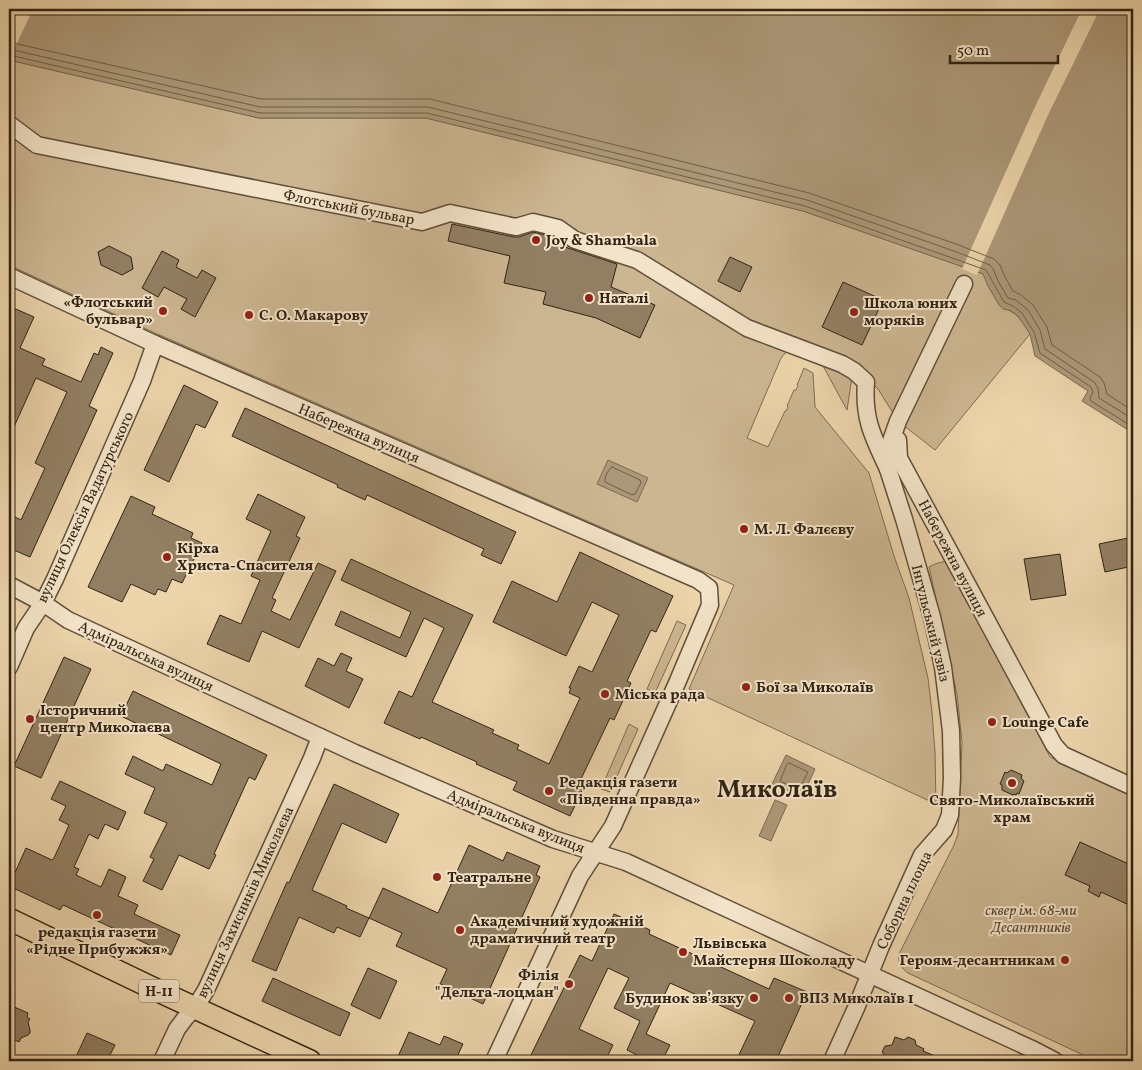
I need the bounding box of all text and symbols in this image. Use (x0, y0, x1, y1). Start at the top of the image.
scale bar (950, 32, 1057, 64)
text: 50 m (957, 41, 989, 62)
street label: Флотський бульвар (281, 185, 416, 231)
place label: Joy & Shambala (545, 231, 657, 252)
marker: Joy & Shambala (530, 234, 542, 246)
place label: Наталі (599, 289, 649, 310)
marker: Наталі (583, 292, 595, 304)
place label: «Флотський бульвар» (63, 293, 153, 331)
place label: Школа юних моряків (864, 294, 958, 332)
marker: «Флотський бульвар» (157, 305, 169, 317)
place label: С. О. Макарову (259, 306, 369, 327)
marker: Школа юних моряків (848, 306, 860, 318)
marker: С. О. Макарову (243, 309, 255, 321)
street label: Набережна вулиця (294, 399, 423, 470)
street label: вулиця Олексія Вадатурського (33, 409, 140, 607)
street label: Набережна вулиця (912, 496, 992, 621)
place label: М. Л. Фалєєву (754, 520, 855, 541)
marker: М. Л. Фалєєву (738, 523, 750, 535)
place label: Кірха Христа-Спасителя (177, 539, 314, 577)
marker: Кірха Христа-Спасителя (161, 551, 173, 563)
street label: Інгульський узвіз (905, 563, 954, 684)
street label: Адміральська вулиця (74, 617, 217, 698)
place label: Бої за Миколаїв (756, 678, 874, 699)
marker: Бої за Миколаїв (740, 681, 752, 693)
place label: Міська рада (615, 685, 705, 706)
marker: Міська рада (599, 688, 611, 700)
place label: Історичний центр Миколаєва (40, 701, 171, 739)
marker: Історичний центр Миколаєва (24, 713, 36, 725)
place label: Lounge Cafe (1002, 713, 1089, 734)
marker: Lounge Cafe (986, 716, 998, 728)
place label: Редакція газети «Південна правда» (559, 773, 701, 811)
district label: Миколаїв (717, 773, 837, 808)
marker: Свято-Миколаївський храм (1006, 777, 1018, 789)
street label: Адміральська вулиця (443, 785, 588, 860)
marker: Редакція газети «Південна правда» (543, 785, 555, 797)
place label: Свято-Миколаївський храм (929, 791, 1095, 829)
street label: вулиця Захисників Миколаєва (193, 803, 300, 1002)
street label: Соборна площа (872, 848, 938, 953)
place label: Театральне (447, 868, 532, 889)
marker: Театральне (431, 871, 443, 883)
park label: сквер ім. 68-ми Десантників (985, 901, 1077, 939)
marker: редакція газети «Рідне Прибужжя» (91, 909, 103, 921)
place label: Академічний художній драматичний театр (470, 912, 644, 950)
place label: редакція газети «Рідне Прибужжя» (26, 923, 168, 961)
marker: Академічний художній драматичний театр (454, 924, 466, 936)
place label: Львівська Майстерня Шоколаду (693, 934, 856, 972)
marker: Львівська Майстерня Шоколаду (677, 946, 689, 958)
place label: Героям-десантникам (899, 951, 1055, 972)
marker: Героям-десантникам (1059, 954, 1071, 966)
place label: Філія "Дельта-лоцман" (435, 966, 559, 1004)
marker: Філія "Дельта-лоцман" (563, 978, 575, 990)
road number: Н-11 (139, 979, 179, 1002)
place label: Будинок зв’язку (625, 989, 745, 1010)
place label: ВПЗ Миколаїв 1 (799, 989, 914, 1010)
marker: Будинок зв’язку (748, 992, 760, 1004)
marker: ВПЗ Миколаїв 1 (783, 992, 795, 1004)

